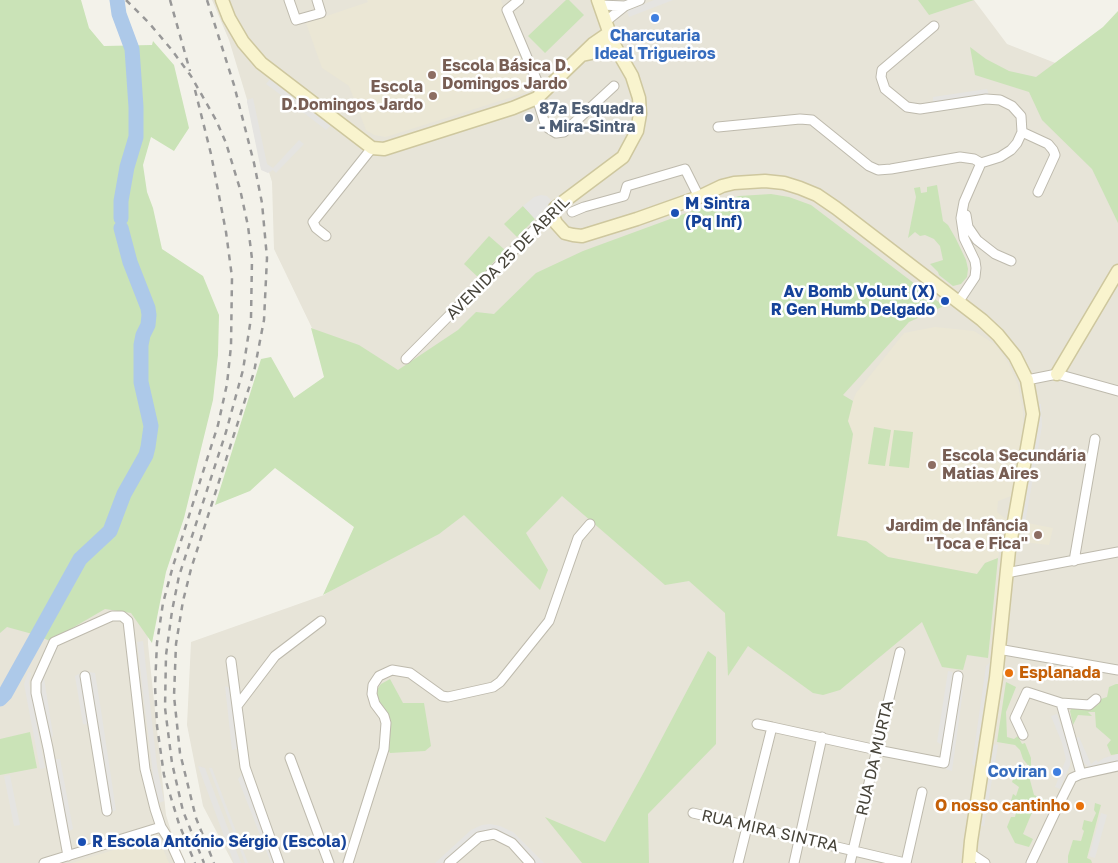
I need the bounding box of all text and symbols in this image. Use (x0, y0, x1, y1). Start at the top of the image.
marker: Charcutaria Ideal Trigueiros (649, 12, 661, 24)
place label: Charcutaria Ideal Trigueiros (594, 26, 716, 64)
place label: Escola Básica D. Domingos Jardo (442, 56, 571, 94)
marker: Escola Básica D. Domingos Jardo (426, 69, 438, 81)
place label: Escola D.Domingos Jardo (281, 77, 423, 115)
marker: Escola D.Domingos Jardo (427, 90, 439, 102)
place label: 87ª Esquadra - Mira-Sintra (539, 99, 644, 137)
marker: 87ª Esquadra - Mira-Sintra (523, 112, 535, 124)
street label: AVENIDA 25 DE ABRIL (442, 192, 574, 324)
place label: M Sintra (Pq Inf) (685, 194, 750, 232)
marker: M Sintra (Pq Inf) (669, 207, 681, 219)
place label: Av Bomb Volunt (X) R Gen Humb Delgado (771, 282, 935, 320)
marker: Av Bomb Volunt (X) R Gen Humb Delgado (939, 295, 951, 307)
place label: Escola Secundária Matias Aires (942, 446, 1086, 484)
marker: Escola Secundária Matias Aires (926, 459, 938, 471)
place label: Jardim de Infância "Toca e Fica" (886, 516, 1028, 554)
marker: Jardim de Infância "Toca e Fica" (1032, 529, 1044, 541)
place label: Esplanada (1019, 663, 1101, 683)
marker: Esplanada (1003, 667, 1015, 679)
street label: RUA DA MURTA (852, 698, 898, 818)
place label: Coviran (987, 762, 1047, 782)
marker: Coviran (1051, 766, 1063, 778)
place label: O nosso cantinho (935, 796, 1070, 816)
marker: O nosso cantinho (1074, 800, 1086, 812)
street label: RUA MIRA SINTRA (700, 806, 840, 856)
place label: R Escola António Sérgio (Escola) (92, 832, 347, 852)
marker: R Escola António Sérgio (Escola) (76, 836, 88, 848)

